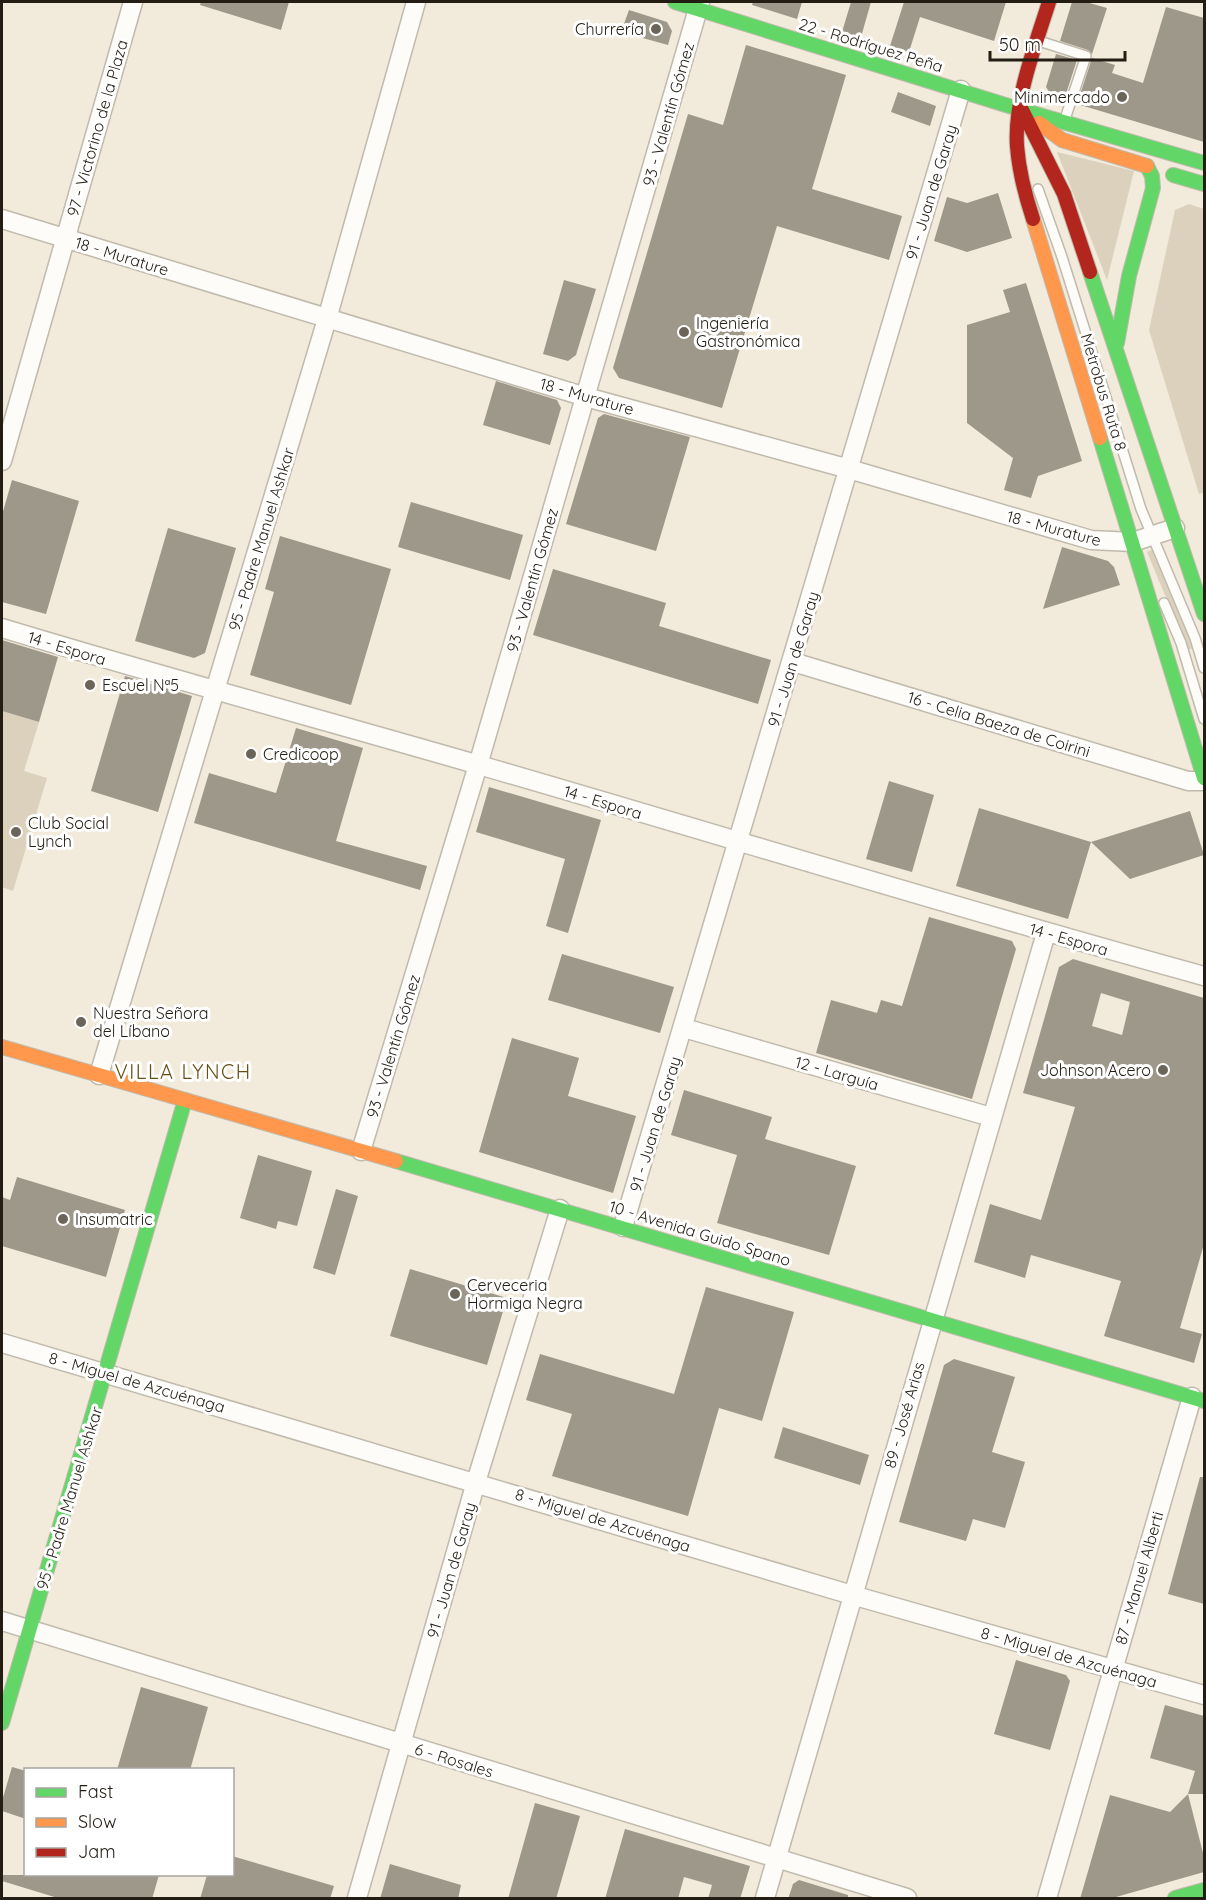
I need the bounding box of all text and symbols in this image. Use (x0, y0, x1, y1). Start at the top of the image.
street label: 22 - Rodríguez Peña (797, 14, 945, 76)
place label: Churrería (575, 19, 644, 39)
marker: Churrería (649, 22, 663, 36)
scale bar (990, 24, 1125, 62)
text: 50 m (999, 33, 1041, 56)
street label: 97 - Victorino de la Plaza (62, 37, 132, 219)
street label: 93 - Valentín Gómez (638, 40, 698, 188)
place label: Minimercado (1014, 87, 1110, 107)
marker: Minimercado (1115, 90, 1129, 104)
street label: 91 - Juan de Garay (901, 122, 961, 262)
street label: 18 - Murature (73, 232, 171, 280)
place label: Ingeniería Gastronómica (696, 313, 800, 351)
marker: Ingeniería Gastronómica (677, 325, 691, 339)
street label: Metrobus Ruta 8 (1077, 331, 1131, 453)
street label: 18 - Murature (538, 373, 636, 419)
street label: 95 - Padre Manuel Ashkar (224, 445, 298, 633)
street label: 93 - Valentín Gómez (502, 506, 562, 654)
street label: 18 - Murature (1005, 506, 1103, 550)
street label: 91 - Juan de Garay (763, 589, 823, 729)
street label: 14 - Espora (25, 627, 109, 669)
place label: Escuel Nª5 (102, 675, 179, 695)
marker: Escuel Nª5 (83, 678, 97, 692)
street label: 16 - Celia Baeza de Coirini (905, 687, 1093, 761)
place label: Credicoop (263, 744, 339, 764)
marker: Credicoop (244, 747, 258, 761)
street label: 14 - Espora (561, 781, 645, 823)
place label: Club Social Lynch (28, 813, 109, 851)
marker: Club Social Lynch (9, 825, 23, 839)
street label: 14 - Espora (1027, 918, 1111, 960)
street label: 93 - Valentín Gómez (362, 972, 424, 1120)
place label: Nuestra Señora del Líbano (93, 1003, 208, 1041)
marker: Nuestra Señora del Líbano (74, 1015, 88, 1029)
street label: 12 - Larguía (793, 1052, 881, 1094)
street label: 91 - Juan de Garay (625, 1054, 685, 1194)
district label: VILLA LYNCH (114, 1059, 252, 1084)
place label: Johnson Acero (1040, 1060, 1151, 1080)
marker: Johnson Acero (1156, 1063, 1170, 1077)
street label: 10 - Avenida Guido Spano (607, 1196, 793, 1270)
place label: Insumatric (75, 1209, 152, 1229)
marker: Insumatric (56, 1212, 70, 1226)
place label: Cerveceria Hormiga Negra (467, 1275, 583, 1313)
marker: Cerveceria Hormiga Negra (448, 1287, 462, 1301)
street label: 8 - Miguel de Azcuénaga (47, 1347, 227, 1417)
street label: 89 - José Arias (879, 1360, 929, 1470)
street label: 95 - Padre Manuel Ashkar (32, 1404, 106, 1592)
street label: 8 - Miguel de Azcuénaga (513, 1484, 693, 1556)
street label: 91 - Juan de Garay (422, 1500, 480, 1640)
street label: 87 - Manuel Alberti (1110, 1509, 1168, 1647)
street label: 8 - Miguel de Azcuénaga (979, 1622, 1159, 1692)
street label: 6 - Rosales (412, 1739, 496, 1781)
legend (24, 1768, 234, 1876)
text: Fast (78, 1780, 113, 1803)
text: Slow (78, 1810, 116, 1833)
text: Jam (78, 1840, 116, 1863)

